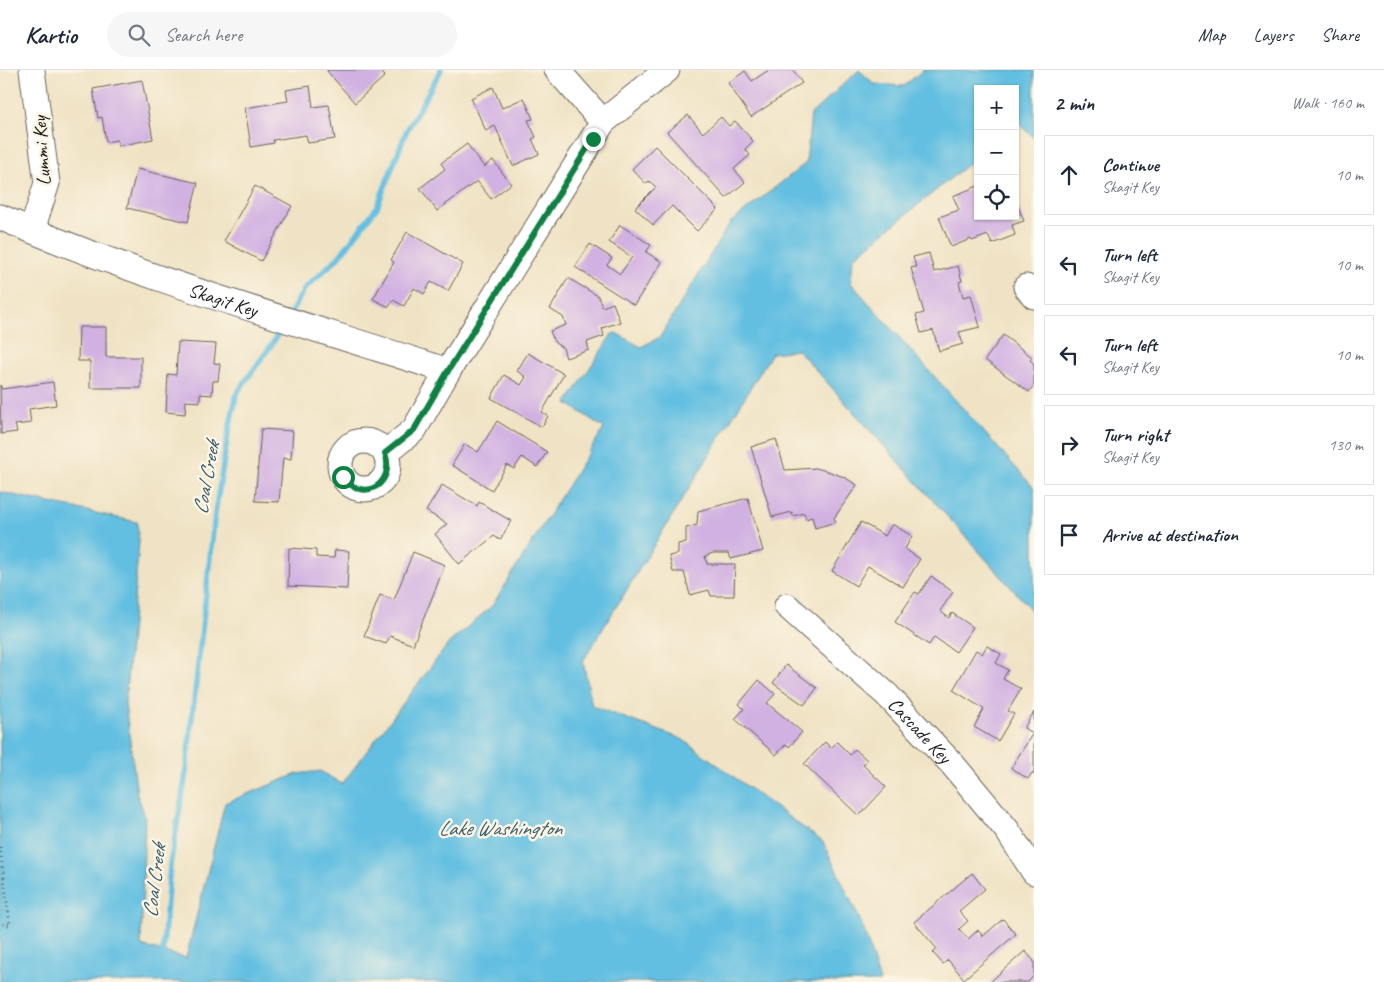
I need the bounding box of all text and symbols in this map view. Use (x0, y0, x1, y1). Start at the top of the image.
search box (107, 12, 457, 57)
text: Kartio (25, 20, 77, 50)
icon: search (125, 21, 153, 49)
text: Search here (165, 23, 242, 47)
text: Map (1198, 24, 1226, 46)
text: Layers (1254, 24, 1293, 46)
text: Share (1321, 24, 1359, 46)
map controls (974, 85, 1019, 220)
button: + (974, 85, 1019, 130)
text: 2 min (1054, 90, 1094, 116)
text: Walk · 160 m (1292, 93, 1364, 113)
street label: Lummi Key (26, 113, 56, 187)
route end (582, 128, 605, 151)
button: − (974, 130, 1019, 175)
text: Continue (1102, 153, 1159, 177)
icon: ahead (1055, 161, 1083, 189)
text: 10 m (1336, 165, 1363, 185)
button: locate (974, 175, 1019, 220)
text: Skagit Key (1102, 177, 1159, 197)
text: Turn left (1102, 243, 1157, 267)
icon: left (1055, 251, 1083, 279)
text: 10 m (1336, 255, 1363, 275)
text: Skagit Key (1102, 267, 1159, 287)
street label: Skagit Key (185, 277, 263, 324)
text: Turn left (1102, 333, 1157, 357)
icon: left (1055, 341, 1083, 369)
text: 10 m (1336, 345, 1363, 365)
text: Skagit Key (1102, 357, 1159, 377)
text: Turn right (1102, 423, 1169, 447)
icon: right (1055, 431, 1083, 459)
water label: Coal Creek (187, 435, 226, 516)
text: 130 m (1329, 435, 1363, 455)
text: Skagit Key (1102, 447, 1159, 467)
route start (332, 466, 355, 489)
icon: arrive (1055, 521, 1083, 549)
text: Arrive at destination (1102, 523, 1238, 547)
street label: Cascade Key (882, 692, 958, 770)
water label: Lake Washington (439, 815, 563, 841)
water label: Coal Creek (137, 839, 172, 919)

